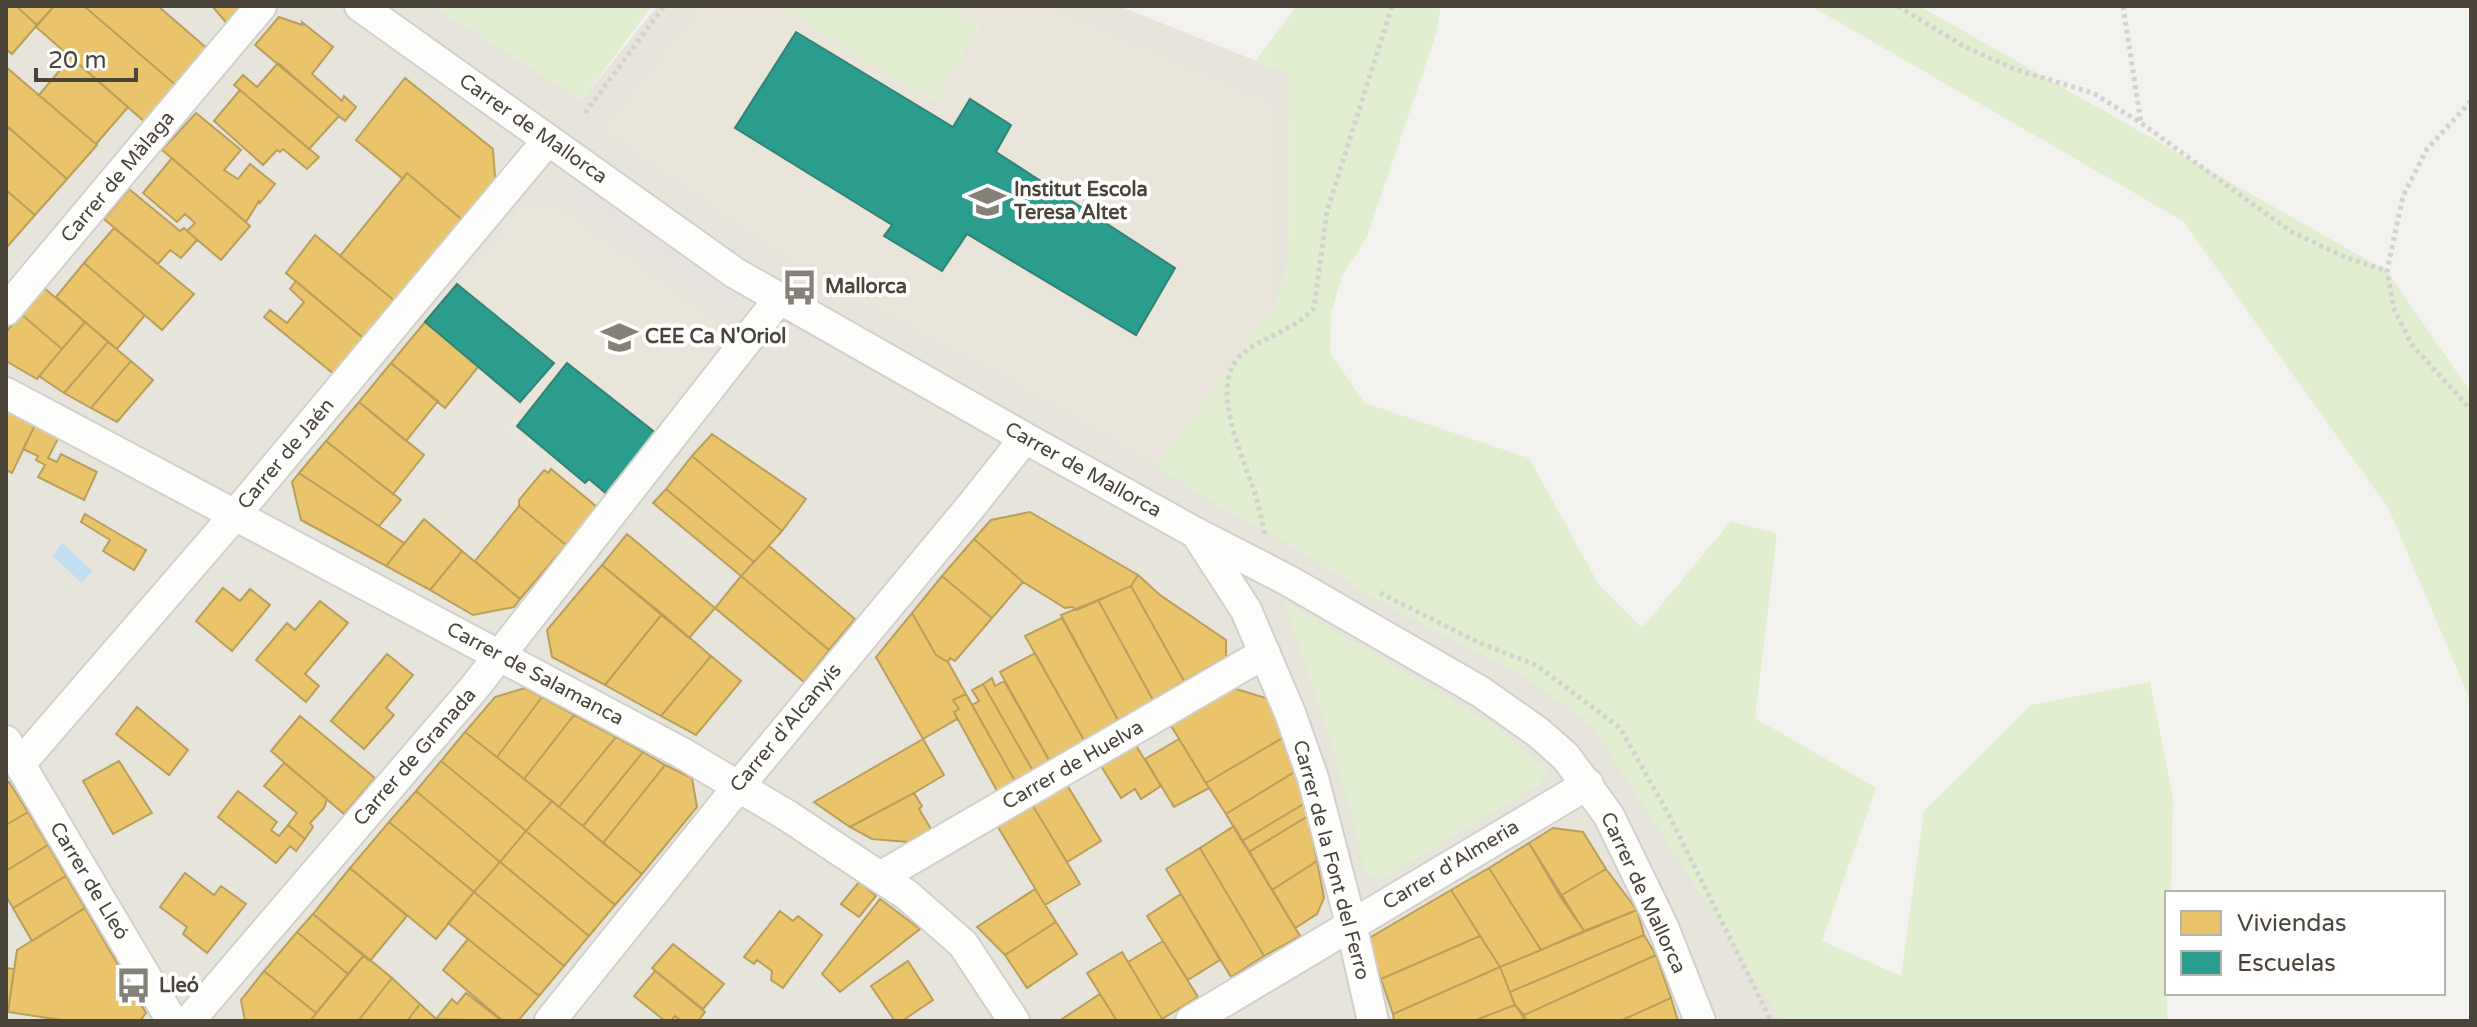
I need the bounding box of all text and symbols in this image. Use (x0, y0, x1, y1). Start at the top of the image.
scale bar (36, 32, 136, 82)
text: 20 m (48, 46, 106, 75)
street label: Carrer de Mallorca (454, 69, 612, 189)
street label: Carrer de Màlaga (56, 106, 180, 248)
place label: Institut Escola Teresa Altet (1013, 178, 1148, 225)
school or university icon: Institut Escola Teresa Altet (969, 182, 1007, 220)
bus stop icon: Mallorca (780, 268, 818, 306)
place label: Mallorca (825, 275, 907, 299)
school or university icon: CEE Ca N'Oriol (600, 318, 638, 356)
place label: CEE Ca N'Oriol (645, 325, 786, 349)
street label: Carrer de Jaén (233, 394, 339, 514)
street label: Carrer de Mallorca (1000, 417, 1166, 523)
street label: Carrer de Salamanca (442, 617, 628, 731)
street label: Carrer d'Alcanyís (725, 659, 847, 797)
street label: Carrer de Granada (349, 683, 481, 831)
street label: Carrer de Huelva (998, 715, 1148, 815)
street label: Carrer de la Font del Ferro (1287, 738, 1375, 982)
street label: Carrer de Mallorca (1595, 808, 1691, 978)
street label: Carrer d'Almeria (1378, 815, 1524, 915)
street label: Carrer de Lleó (44, 818, 134, 944)
legend (2165, 891, 2445, 995)
text: Viviendas (2237, 909, 2346, 938)
text: Escuelas (2237, 949, 2336, 978)
bus stop icon: Lleó (114, 967, 152, 1005)
place label: Lleó (159, 974, 199, 998)

